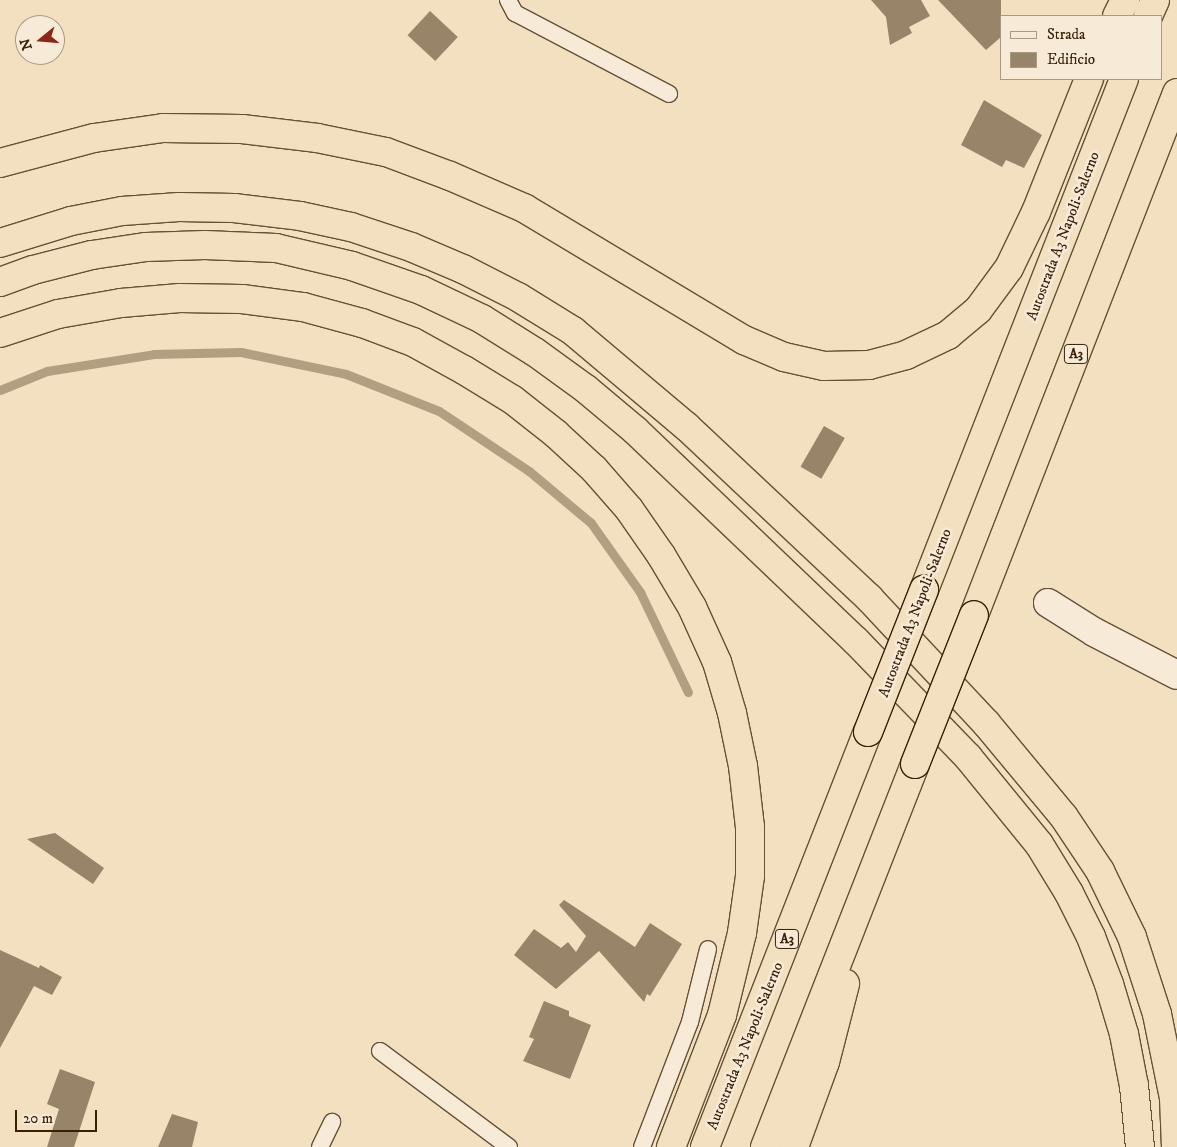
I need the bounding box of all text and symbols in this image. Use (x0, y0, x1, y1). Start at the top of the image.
north arrow (15, 15, 65, 65)
legend (1000, 15, 1162, 80)
text: Strada (1047, 25, 1085, 44)
text: N (16, 36, 37, 52)
text: Edificio (1047, 50, 1095, 69)
street label: Autostrada A3 Napoli-Salerno (1022, 149, 1104, 323)
road number: A3 (1064, 342, 1088, 366)
street label: Autostrada A3 Napoli-Salerno (874, 526, 956, 700)
road number: A3 (774, 928, 800, 951)
street label: Autostrada A3 Napoli-Salerno (703, 960, 787, 1132)
scale bar (18, 1100, 100, 1132)
text: 20 m (23, 1109, 53, 1128)

